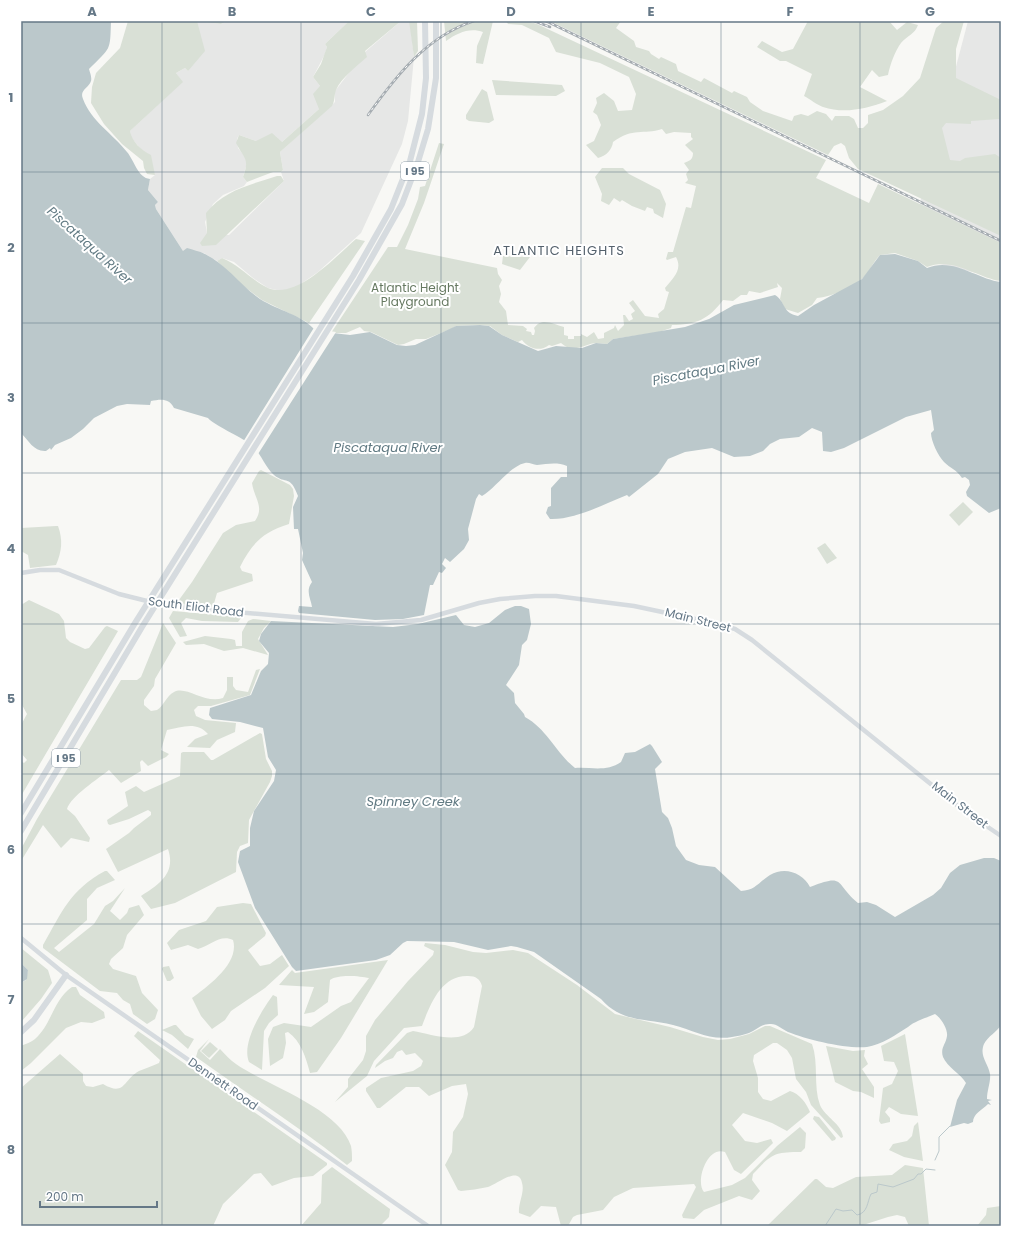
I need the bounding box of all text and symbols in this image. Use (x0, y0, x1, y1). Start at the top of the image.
text: A (87, 2, 97, 21)
text: B (228, 2, 237, 21)
text: C (366, 2, 376, 21)
text: D (506, 2, 516, 21)
text: E (647, 2, 655, 21)
text: F (786, 2, 794, 21)
text: G (925, 2, 935, 21)
text: 1 (9, 88, 13, 107)
road number: I 95 (401, 162, 429, 180)
water label: Piscataqua River (43, 202, 137, 290)
text: 2 (7, 238, 15, 257)
district label: ATLANTIC HEIGHTS (493, 241, 625, 260)
park label: Atlantic Height Playground (371, 279, 459, 310)
water label: Piscataqua River (651, 351, 762, 390)
text: 3 (7, 388, 15, 407)
water label: Piscataqua River (334, 438, 444, 457)
text: 4 (7, 539, 16, 558)
street label: South Eliot Road (147, 592, 245, 621)
street label: Main Street (663, 603, 733, 636)
text: 5 (7, 689, 15, 708)
road number: I 95 (52, 749, 80, 767)
street label: Main Street (929, 777, 992, 832)
water label: Spinney Creek (366, 792, 461, 811)
text: 6 (7, 840, 15, 859)
text: 7 (8, 990, 15, 1009)
street label: Dennett Road (185, 1053, 262, 1114)
text: 8 (7, 1140, 15, 1159)
scale bar (40, 1183, 157, 1209)
text: 200 m (46, 1188, 84, 1205)

